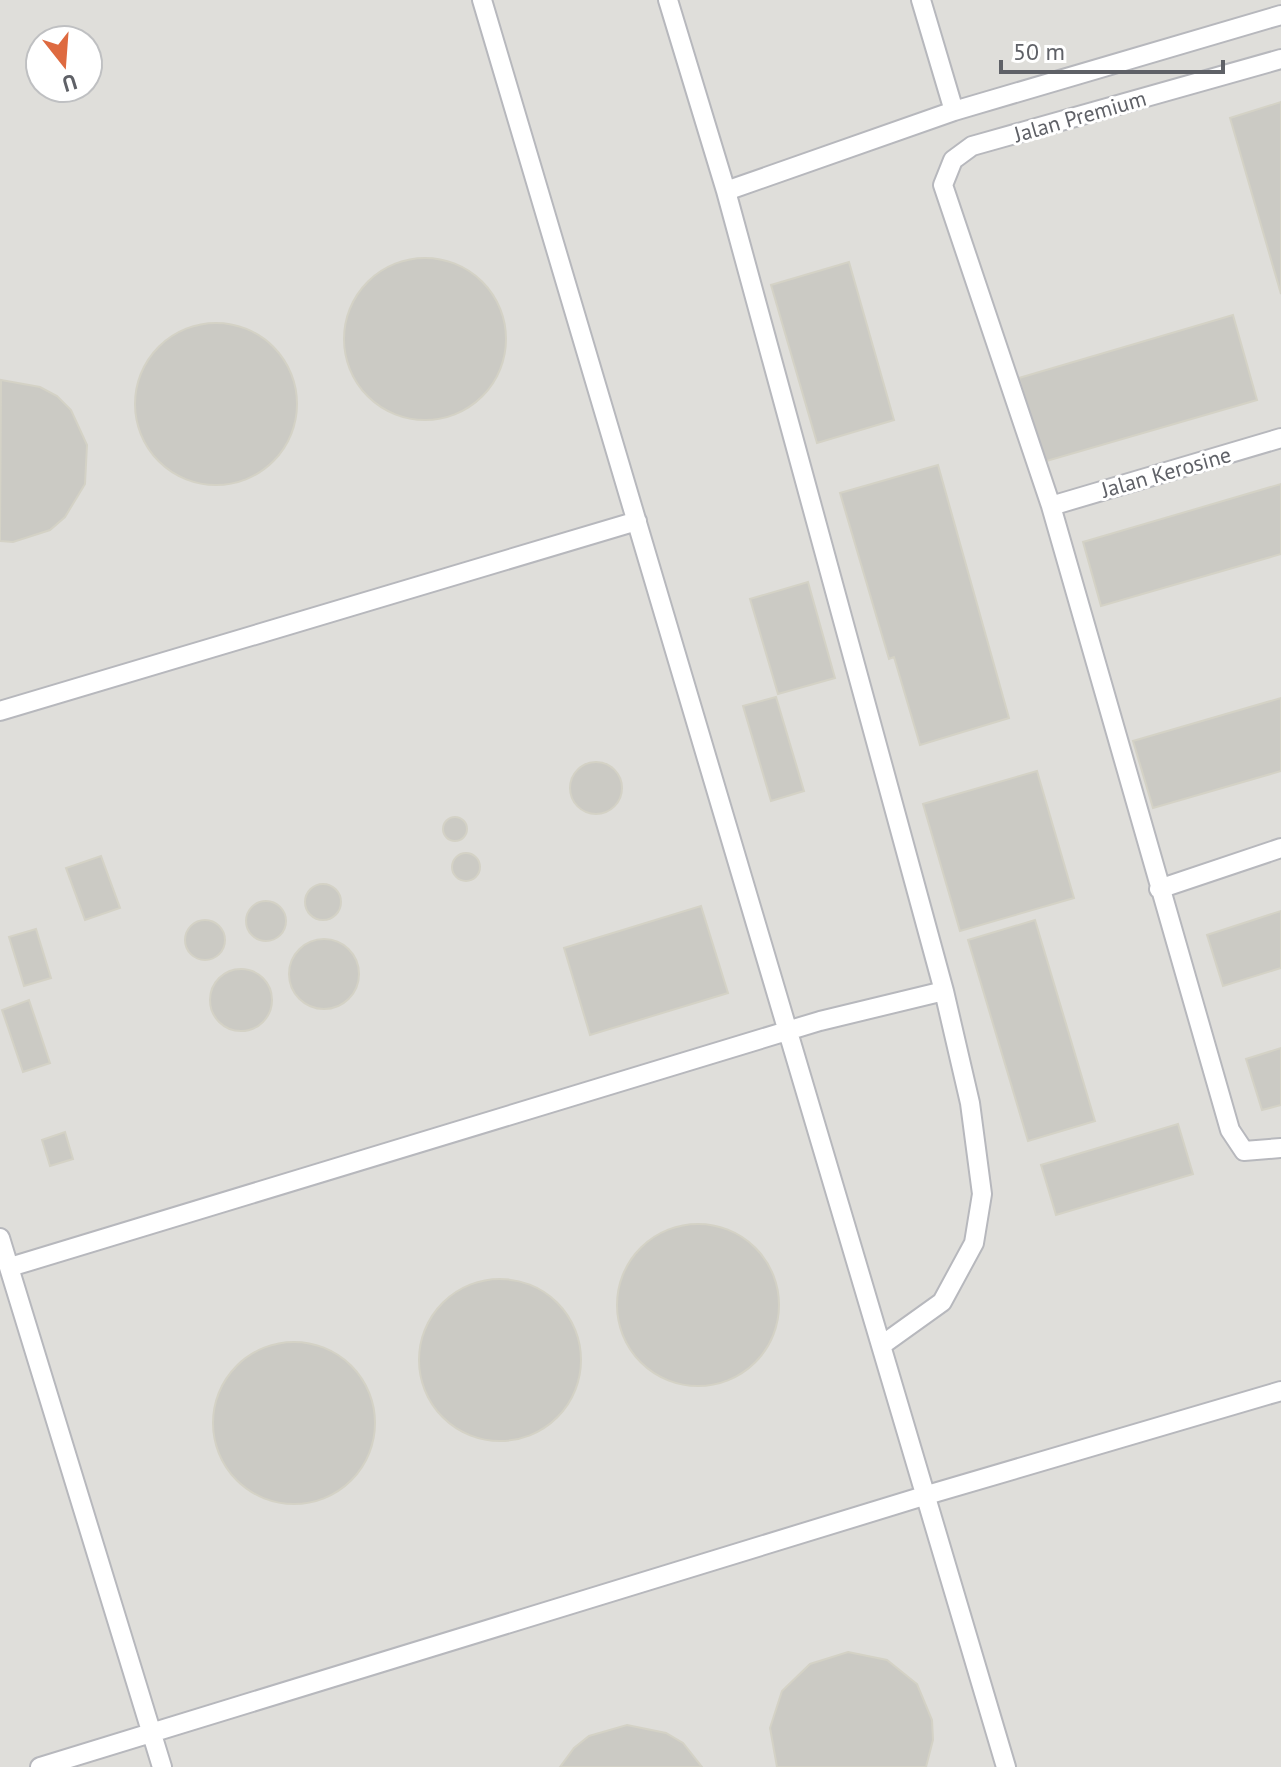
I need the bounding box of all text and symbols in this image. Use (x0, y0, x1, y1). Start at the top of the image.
north arrow (24, 24, 104, 104)
scale bar (1001, 24, 1223, 74)
text: 50 m (1013, 36, 1065, 67)
text: U (59, 68, 81, 99)
street label: Jalan Premium (1010, 84, 1149, 149)
street label: Jalan Kerosine (1097, 440, 1234, 504)

